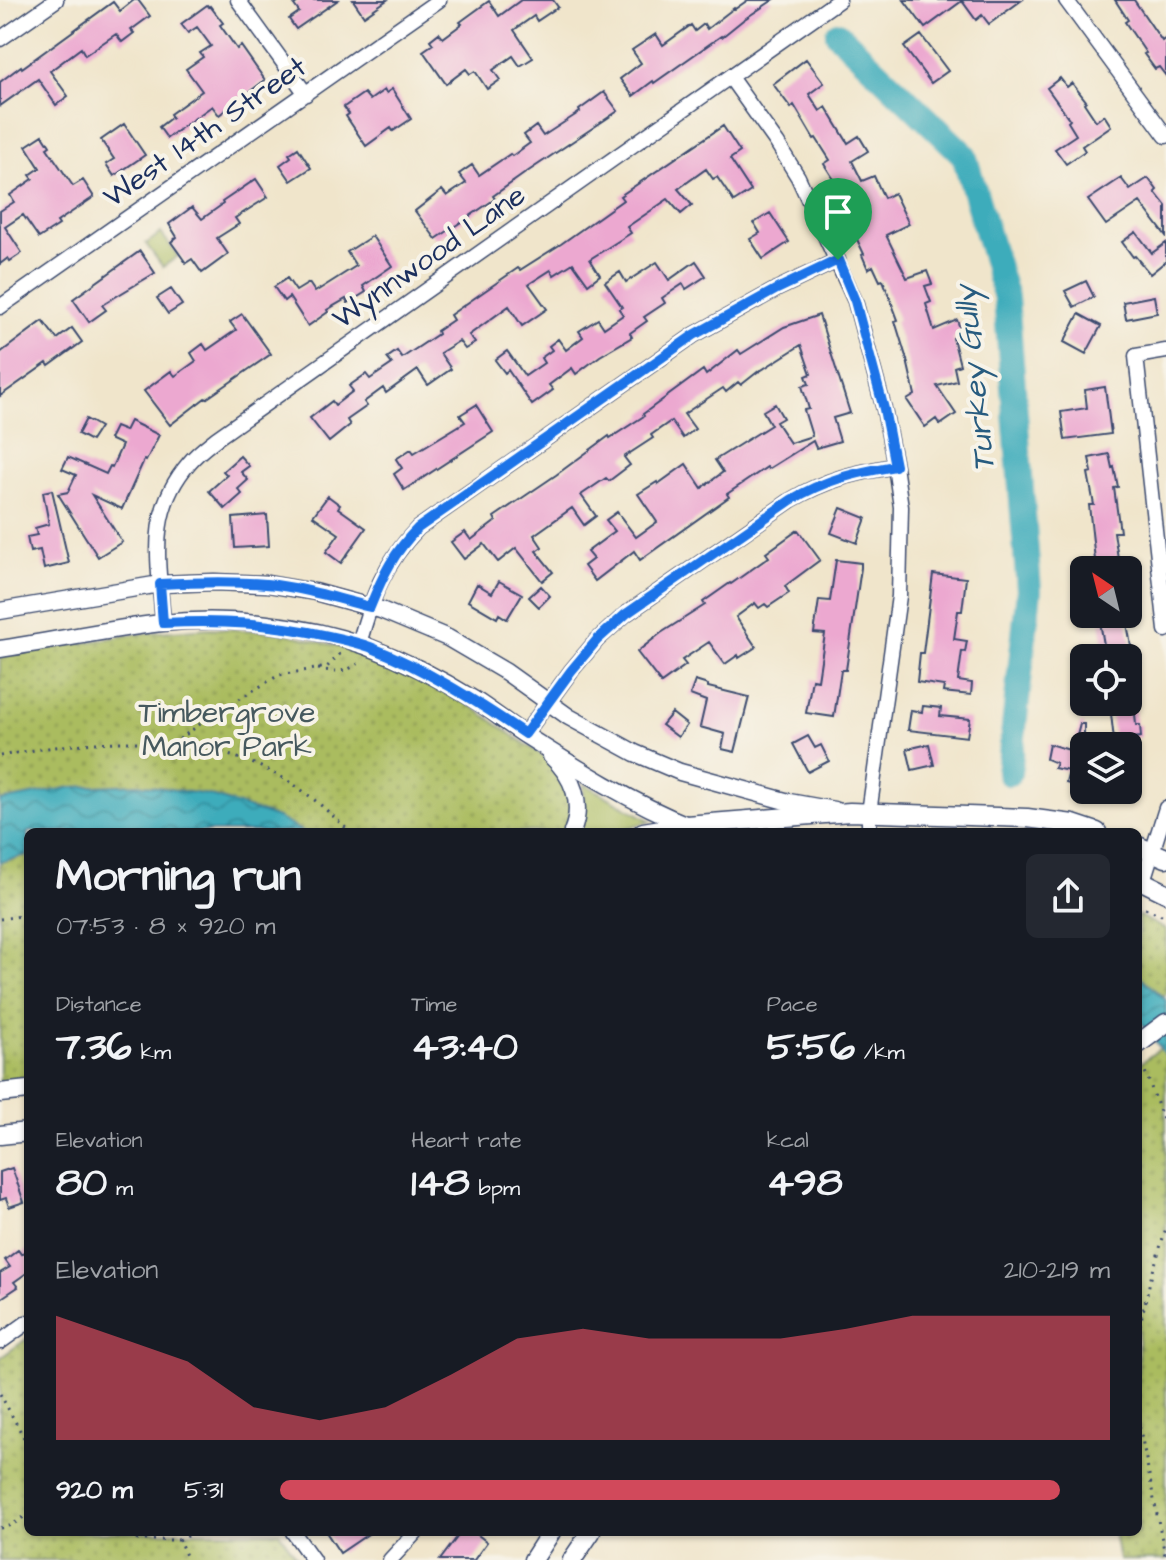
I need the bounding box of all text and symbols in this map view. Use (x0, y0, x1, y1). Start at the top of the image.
street label: West 14th Street (95, 46, 315, 218)
street label: Wynnwood Lane (324, 175, 535, 340)
pin (804, 178, 872, 260)
icon: arrive (816, 190, 860, 234)
water label: Turkey Gully (942, 280, 1008, 474)
north arrow (1070, 556, 1142, 628)
map controls (1070, 556, 1142, 804)
button: locate (1070, 644, 1142, 716)
park label: Timbergrove Manor Park (139, 692, 315, 768)
button: layers (1070, 732, 1142, 804)
text: Morning run (56, 847, 301, 908)
button: share (1026, 854, 1110, 938)
text: 07:53 · 8 × 920 m (56, 908, 276, 944)
text: Distance (56, 989, 142, 1020)
text: Time (411, 989, 457, 1020)
text: Pace (767, 989, 818, 1020)
text: 7.36 (56, 1020, 132, 1075)
text: 43:40 (411, 1020, 518, 1075)
text: 5:56 (767, 1020, 855, 1075)
text: km (132, 1037, 171, 1068)
text: /km (855, 1037, 905, 1068)
text: Elevation (56, 1125, 143, 1156)
text: Heart rate (411, 1125, 522, 1156)
text: kcal (767, 1125, 809, 1156)
text: 80 (56, 1156, 107, 1211)
text: 148 (411, 1156, 470, 1211)
text: 498 (767, 1156, 843, 1211)
text: m (107, 1173, 133, 1204)
text: bpm (470, 1173, 520, 1204)
text: Elevation (56, 1252, 158, 1288)
text: 210–219 m (1004, 1252, 1110, 1288)
text: 920 m (56, 1472, 133, 1508)
text: 5:31 (184, 1472, 223, 1508)

